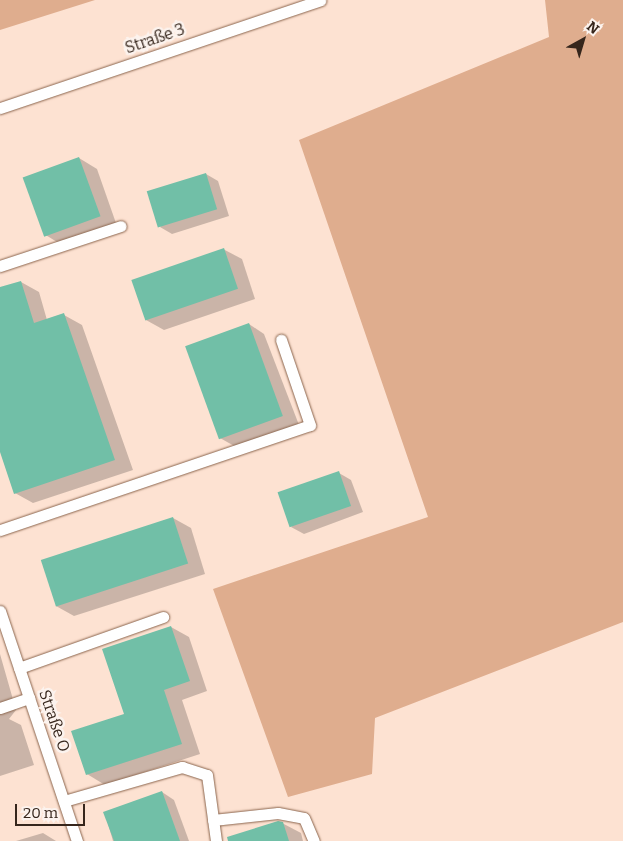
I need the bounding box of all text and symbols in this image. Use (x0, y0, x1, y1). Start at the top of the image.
north arrow (558, 15, 608, 65)
text: N (583, 18, 602, 38)
street label: Straße 3 (123, 20, 187, 58)
street label: Straße O (34, 687, 74, 755)
scale bar (18, 794, 88, 826)
text: 20 m (23, 804, 58, 822)

